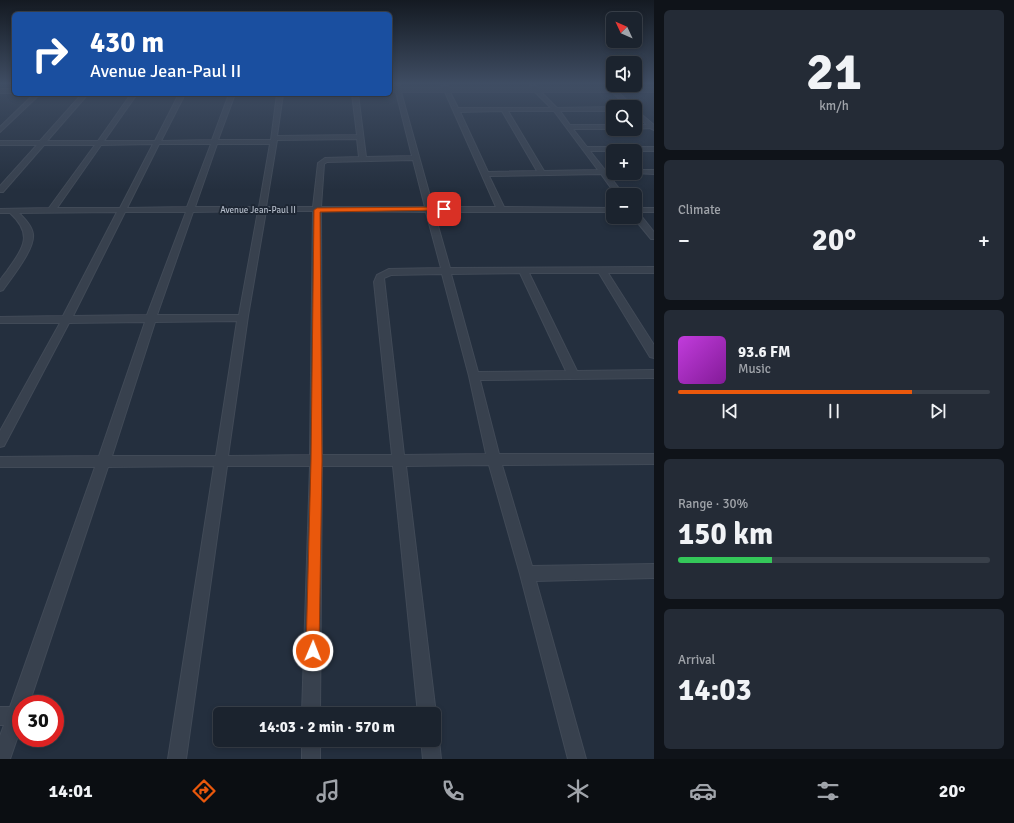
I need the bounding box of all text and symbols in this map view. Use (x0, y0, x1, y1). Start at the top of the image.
north arrow (606, 12, 642, 48)
map controls (606, 12, 642, 224)
text: 430 m (90, 26, 164, 60)
icon: right (24, 28, 76, 80)
text: 21 (806, 40, 862, 104)
button: sound (606, 56, 642, 92)
text: Avenue Jean-Paul II (90, 60, 241, 82)
text: km/h (819, 98, 849, 114)
button: search (606, 100, 642, 136)
button: + (606, 144, 642, 180)
button: − (606, 188, 642, 224)
pin (427, 192, 461, 226)
icon: arrive (433, 198, 455, 220)
text: Climate (678, 202, 721, 218)
street label: Avenue Jean-Paul II (220, 205, 296, 216)
text: 20° (812, 222, 856, 259)
text: − (678, 227, 690, 254)
text: + (978, 227, 990, 254)
text: 93.6 FM (738, 343, 790, 361)
text: Music (738, 361, 771, 377)
icon: previous (719, 400, 741, 422)
icon: pause (823, 400, 845, 422)
icon: next (927, 400, 949, 422)
text: Range · 30% (678, 496, 748, 512)
text: 150 km (678, 516, 773, 553)
position arrow (292, 630, 334, 672)
text: Arrival (678, 652, 715, 668)
text: 14:03 (678, 672, 752, 709)
speed limit sign: 30 (12, 695, 64, 747)
text: 14:03 · 2 min · 570 m (259, 718, 395, 736)
icon: directions (190, 777, 218, 805)
icon: music (314, 777, 342, 805)
icon: phone (439, 777, 467, 805)
icon: climate (564, 777, 592, 805)
icon: car (689, 777, 717, 805)
icon: filters (814, 777, 842, 805)
text: 14:01 (48, 780, 93, 802)
text: 20° (939, 780, 966, 802)

